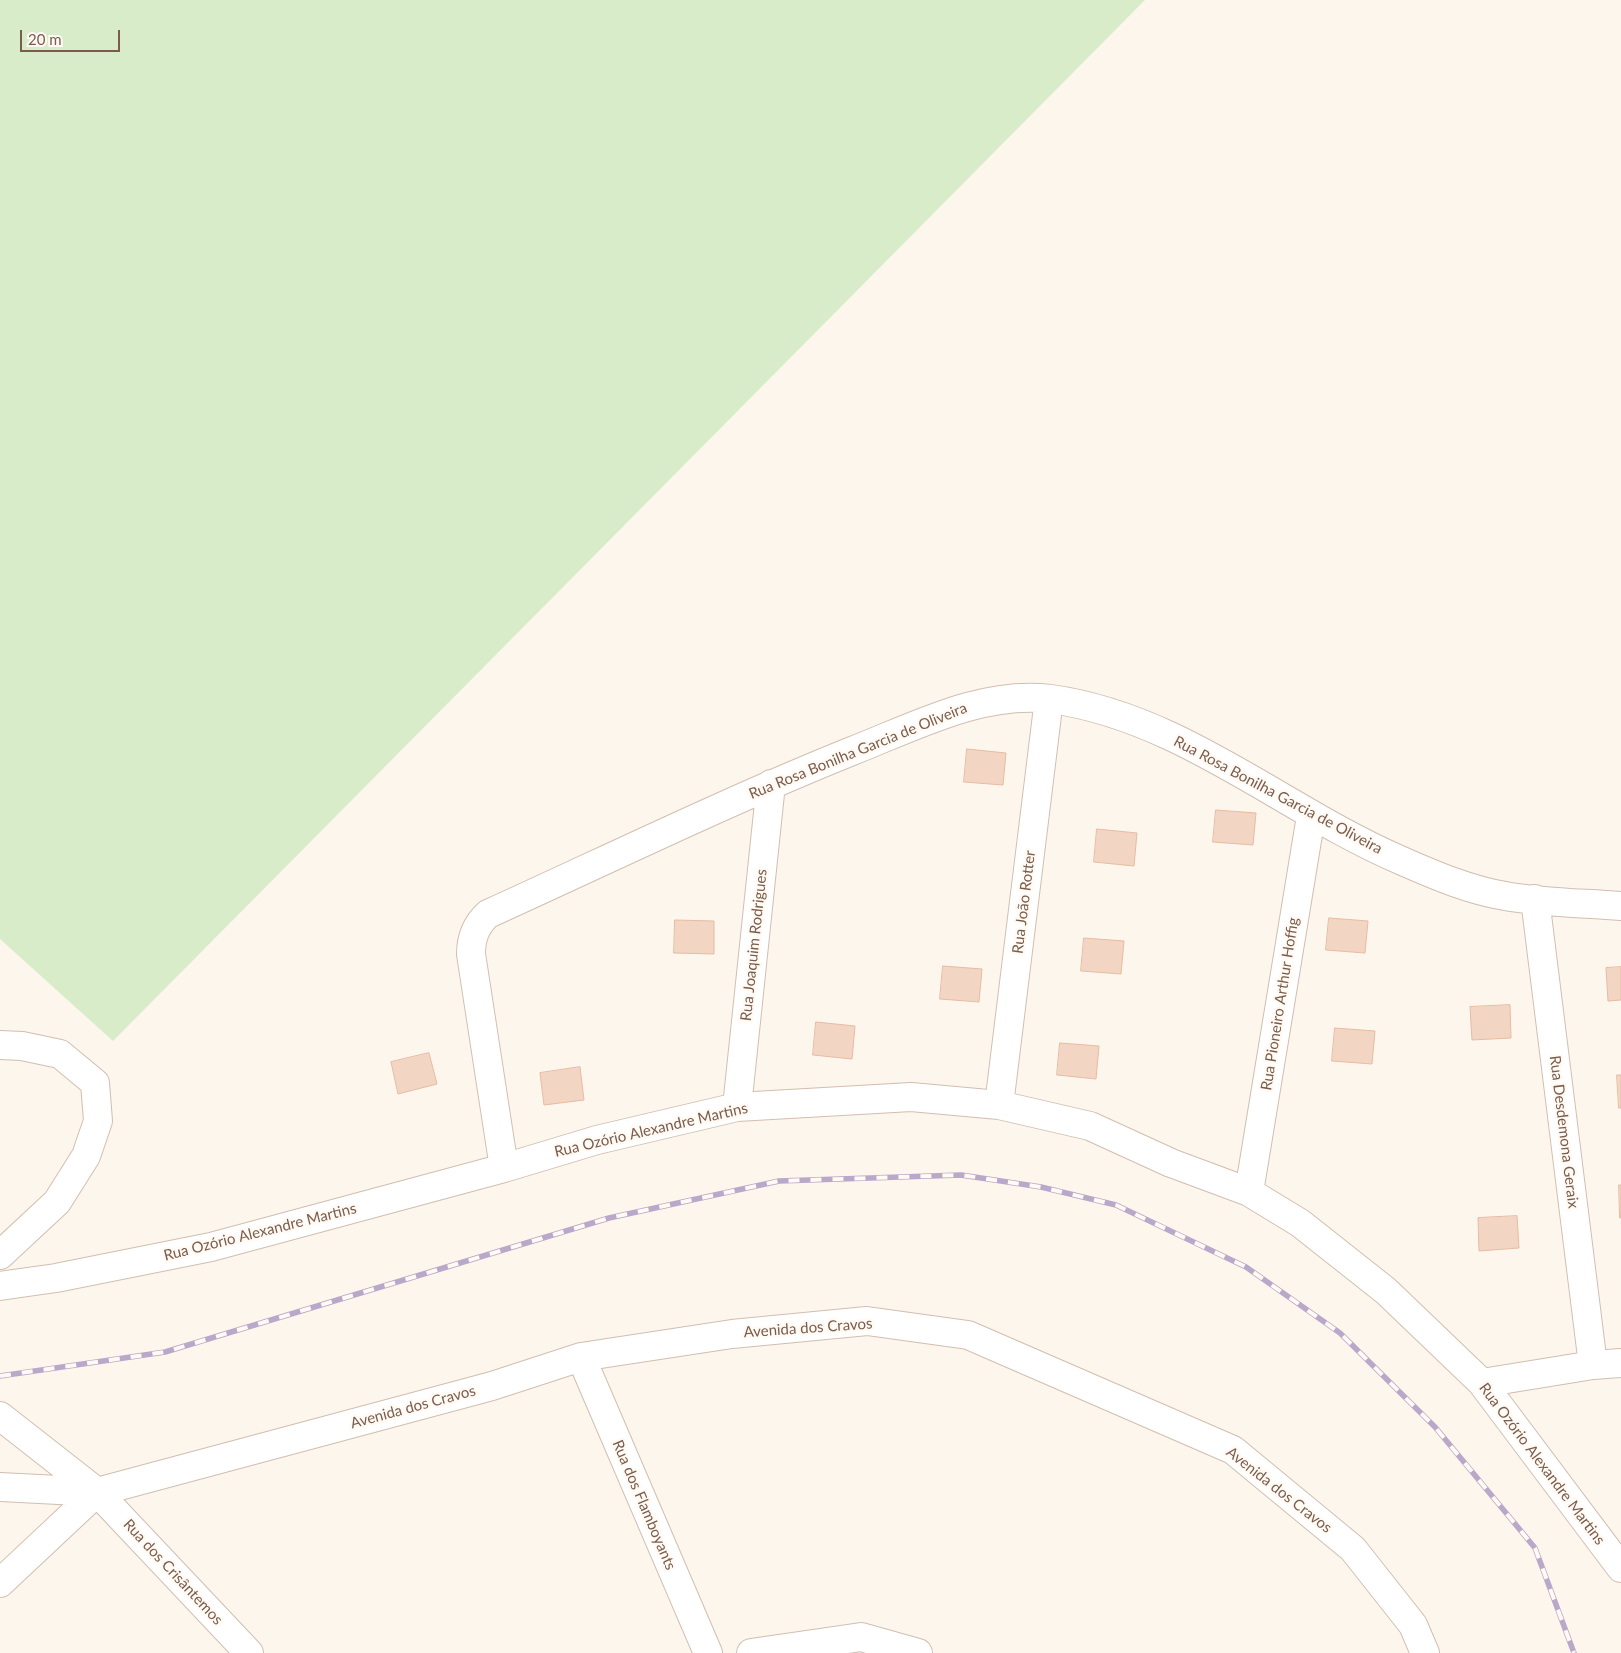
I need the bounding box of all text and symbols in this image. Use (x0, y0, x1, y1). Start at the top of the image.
scale bar (22, 20, 122, 52)
text: 20 m (28, 30, 62, 48)
street label: Rua Rosa Bonilha Garcia de Oliveira (746, 699, 970, 803)
street label: Rua Rosa Bonilha Garcia de Oliveira (1171, 732, 1385, 858)
street label: Rua João Rotter (1009, 849, 1039, 955)
street label: Rua Joaquim Rodrigues (737, 868, 771, 1022)
street label: Rua Pioneiro Arthur Hoffig (1257, 916, 1303, 1092)
street label: Rua Desdemona Geraix (1546, 1055, 1582, 1209)
street label: Rua Ozório Alexandre Martins (553, 1099, 749, 1161)
street label: Rua Ozório Alexandre Martins (162, 1199, 358, 1265)
street label: Avenida dos Cravos (743, 1315, 873, 1341)
street label: Rua Ozório Alexandre Martins (1475, 1380, 1609, 1548)
street label: Avenida dos Cravos (348, 1382, 478, 1432)
street label: Rua dos Flamboyants (608, 1437, 680, 1573)
street label: Avenida dos Cravos (1223, 1443, 1335, 1537)
street label: Rua dos Crisântemos (119, 1515, 227, 1629)

